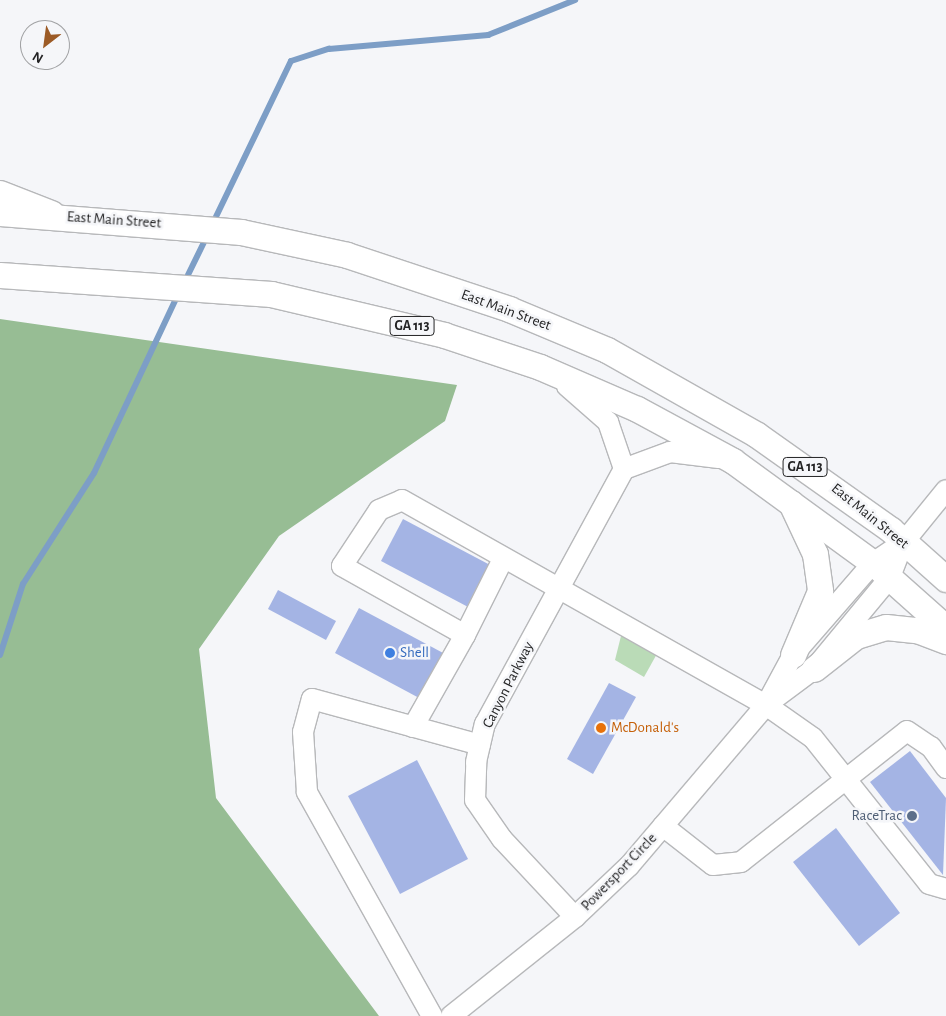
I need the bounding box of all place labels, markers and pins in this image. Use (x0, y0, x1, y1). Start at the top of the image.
place label: Shell (400, 644, 429, 662)
marker: Shell (384, 647, 396, 659)
place label: McDonald's (611, 719, 679, 737)
marker: McDonald's (595, 722, 607, 734)
place label: RaceTrac (852, 807, 902, 825)
marker: RaceTrac (906, 810, 918, 822)

